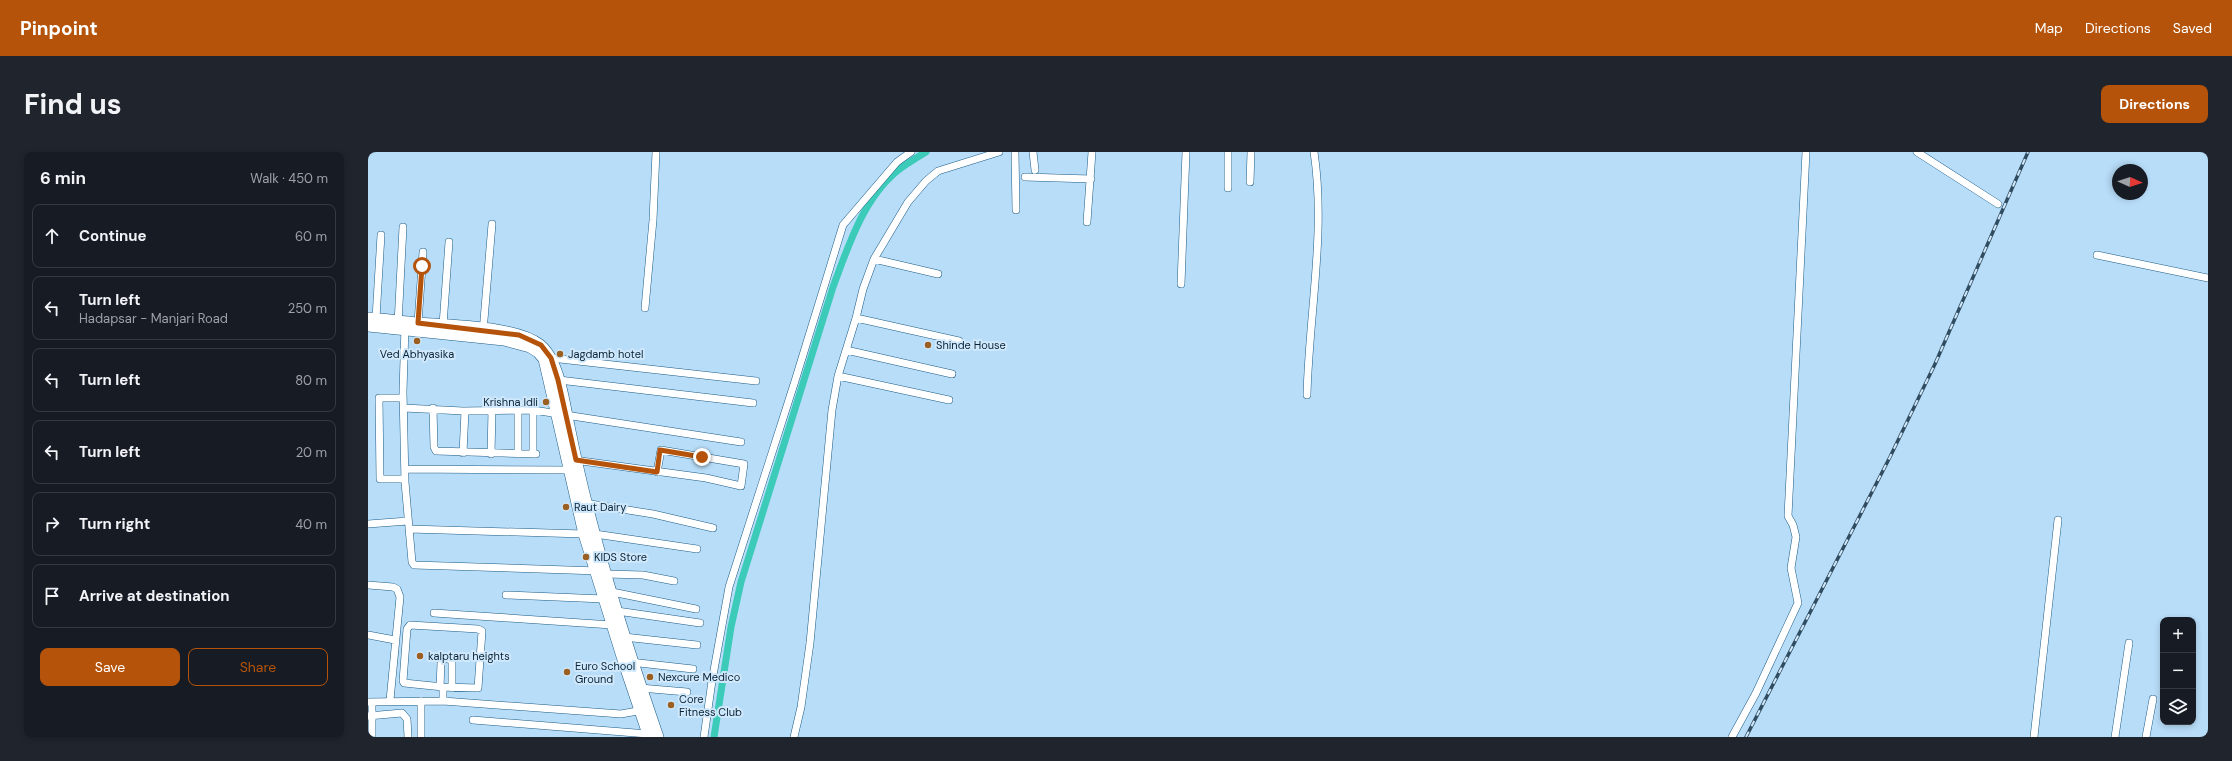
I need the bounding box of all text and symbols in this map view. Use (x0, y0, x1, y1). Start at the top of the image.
text: Pinpoint (20, 16, 98, 41)
text: Map (2035, 19, 2063, 37)
text: Directions (2085, 19, 2151, 37)
text: Saved (2173, 19, 2212, 37)
button: Directions (2101, 85, 2208, 123)
text: Find us (24, 86, 122, 123)
north arrow (2112, 164, 2148, 200)
text: 6 min (40, 167, 86, 189)
text: Walk · 450 m (250, 170, 328, 187)
icon: ahead (41, 225, 63, 247)
text: Continue (79, 226, 147, 246)
text: 60 m (295, 228, 327, 245)
route start (413, 257, 431, 275)
text: Turn left (79, 290, 140, 310)
icon: left (41, 297, 63, 319)
text: 250 m (288, 300, 327, 317)
text: Hadapsar - Manjari Road (79, 310, 228, 327)
marker: Ved Abhyasika (412, 336, 422, 346)
place label: Shinde House (936, 338, 1006, 352)
marker: Shinde House (923, 340, 933, 350)
place label: Ved Abhyasika (380, 347, 454, 361)
place label: Jagdamb hotel (568, 347, 643, 361)
marker: Jagdamb hotel (555, 349, 565, 359)
icon: left (41, 369, 63, 391)
text: Turn left (79, 370, 140, 390)
text: 80 m (295, 372, 327, 389)
place label: Krishna Idli (483, 395, 538, 409)
marker: Krishna Idli (541, 397, 551, 407)
icon: left (41, 441, 63, 463)
text: Turn left (79, 442, 140, 462)
text: 20 m (296, 444, 327, 461)
route end (693, 448, 711, 466)
place label: Raut Dairy (574, 500, 626, 514)
marker: Raut Dairy (561, 502, 571, 512)
icon: right (41, 513, 63, 535)
text: Turn right (79, 514, 150, 534)
text: 40 m (295, 516, 327, 533)
place label: KIDS Store (594, 550, 647, 564)
marker: KIDS Store (581, 552, 591, 562)
icon: arrive (41, 585, 63, 607)
text: Arrive at destination (79, 586, 230, 606)
map controls (2160, 617, 2196, 725)
button: + (2160, 617, 2196, 653)
button: Save (40, 648, 180, 686)
button: Share (188, 648, 328, 686)
place label: kalptaru heights (428, 649, 510, 663)
marker: kalptaru heights (415, 651, 425, 661)
button: − (2160, 653, 2196, 689)
place label: Euro School Ground (575, 659, 635, 686)
marker: Euro School Ground (562, 667, 572, 677)
place label: Nexcure Medico (658, 670, 740, 684)
marker: Nexcure Medico (645, 672, 655, 682)
button: layers (2160, 689, 2196, 725)
place label: Core Fitness Club (679, 692, 742, 719)
marker: Core Fitness Club (666, 700, 676, 710)

